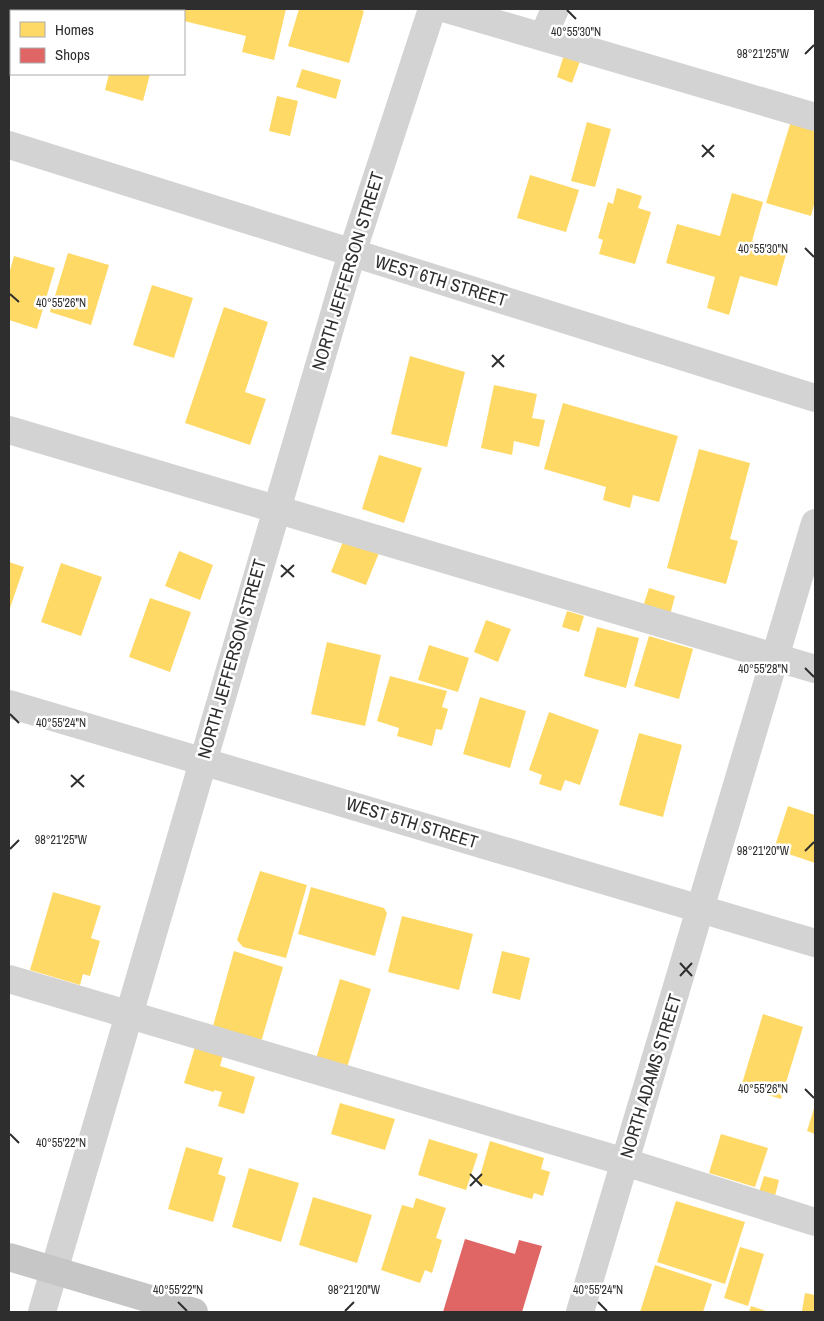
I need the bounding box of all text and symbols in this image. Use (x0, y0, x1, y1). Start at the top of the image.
legend (10, 10, 185, 75)
text: Homes (55, 19, 94, 40)
text: 40°55'30"N (551, 24, 601, 40)
text: Shops (55, 44, 90, 65)
text: 98°21'25"W (737, 46, 790, 62)
street label: NORTH JEFFERSON STREET (305, 169, 390, 373)
text: 40°55'30"N (738, 241, 788, 257)
street label: WEST 6TH STREET (372, 249, 510, 312)
text: 40°55'26"N (36, 295, 86, 311)
street label: NORTH JEFFERSON STREET (191, 556, 272, 762)
text: 40°55'28"N (738, 661, 788, 677)
text: 40°55'24"N (36, 715, 86, 731)
street label: WEST 5TH STREET (343, 791, 481, 854)
text: 98°21'25"W (35, 832, 88, 848)
text: 98°21'20"W (737, 843, 790, 859)
street label: NORTH ADAMS STREET (614, 991, 687, 1161)
text: 40°55'26"N (738, 1081, 788, 1097)
text: 40°55'22"N (36, 1135, 86, 1151)
text: 40°55'22"N (153, 1282, 203, 1298)
text: 98°21'20"W (328, 1282, 381, 1298)
text: 40°55'24"N (573, 1282, 623, 1298)

